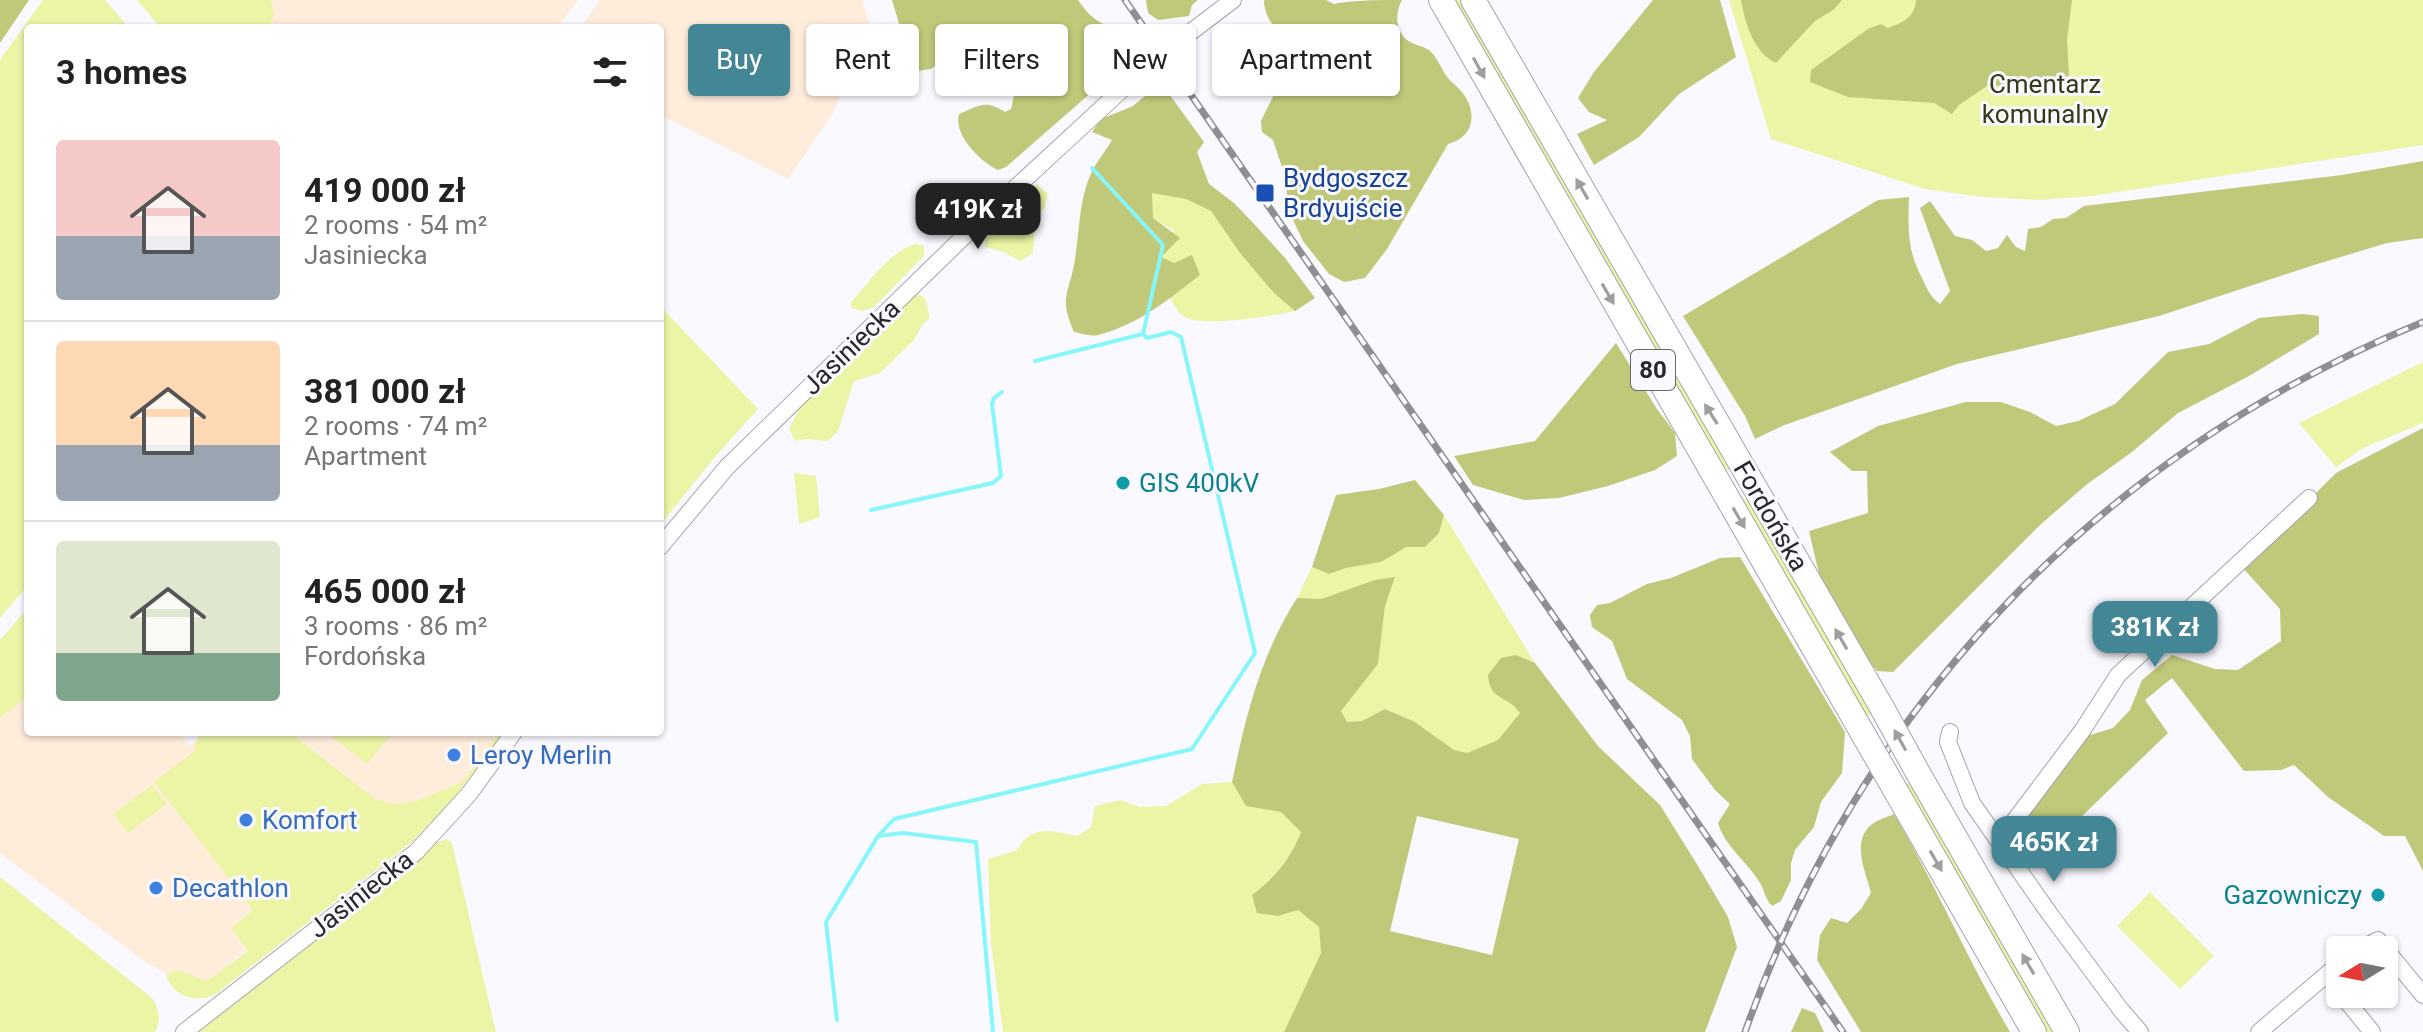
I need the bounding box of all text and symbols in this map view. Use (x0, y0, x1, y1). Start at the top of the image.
chip: Buy (688, 24, 790, 96)
chip: Rent (806, 24, 919, 96)
chip: Filters (935, 24, 1068, 96)
chip: New (1084, 24, 1196, 96)
chip: Apartment (1212, 24, 1400, 96)
icon: filters (588, 50, 632, 94)
text: 3 homes (56, 52, 187, 92)
one-way arrow (1472, 57, 1486, 79)
park label: Cmentarz komunalny (1982, 69, 2108, 129)
place label: Bydgoszcz Brdyujście (1283, 163, 1408, 223)
text: 419 000 zł (304, 170, 466, 210)
icon: home (120, 172, 216, 268)
one-way arrow (1575, 177, 1588, 200)
marker: Bydgoszcz Brdyujście (1254, 182, 1276, 204)
pin: 419K zł (904, 183, 1052, 251)
text: 419K zł (934, 194, 1022, 224)
text: 2 rooms · 54 m² (304, 210, 487, 240)
text: Jasiniecka (304, 240, 428, 270)
one-way arrow (1601, 283, 1615, 305)
street label: Jasiniecka (796, 293, 906, 401)
road number: 80 (1631, 350, 1675, 390)
text: 381 000 zł (304, 371, 466, 411)
icon: home (120, 373, 216, 469)
one-way arrow (1705, 403, 1719, 425)
text: 2 rooms · 74 m² (304, 411, 487, 441)
text: Apartment (304, 441, 427, 471)
street label: Fordońska (1727, 456, 1815, 576)
place label: GIS 400kV (1139, 468, 1260, 498)
marker: GIS 400kV (1114, 474, 1132, 492)
one-way arrow (1732, 507, 1746, 530)
text: 465 000 zł (304, 571, 466, 611)
icon: home (120, 573, 216, 669)
pin: 381K zł (2081, 601, 2229, 669)
text: 3 rooms · 86 m² (304, 611, 487, 641)
text: 381K zł (2111, 612, 2199, 642)
one-way arrow (1835, 628, 1849, 650)
text: Fordońska (304, 641, 426, 671)
one-way arrow (1893, 729, 1907, 751)
place label: Leroy Merlin (470, 740, 612, 770)
marker: Leroy Merlin (445, 746, 463, 764)
place label: Komfort (262, 805, 357, 835)
marker: Komfort (237, 811, 255, 829)
pin: 465K zł (1980, 816, 2128, 884)
text: 465K zł (2010, 827, 2098, 857)
street label: Jasiniecka (303, 844, 419, 944)
one-way arrow (1929, 850, 1943, 872)
place label: Decathlon (172, 873, 289, 903)
marker: Decathlon (147, 879, 165, 897)
place label: Gazowniczy (2224, 880, 2362, 910)
marker: Gazowniczy (2369, 886, 2387, 904)
north arrow (2326, 936, 2398, 1008)
map controls (2326, 936, 2398, 1008)
one-way arrow (2021, 953, 2035, 976)

